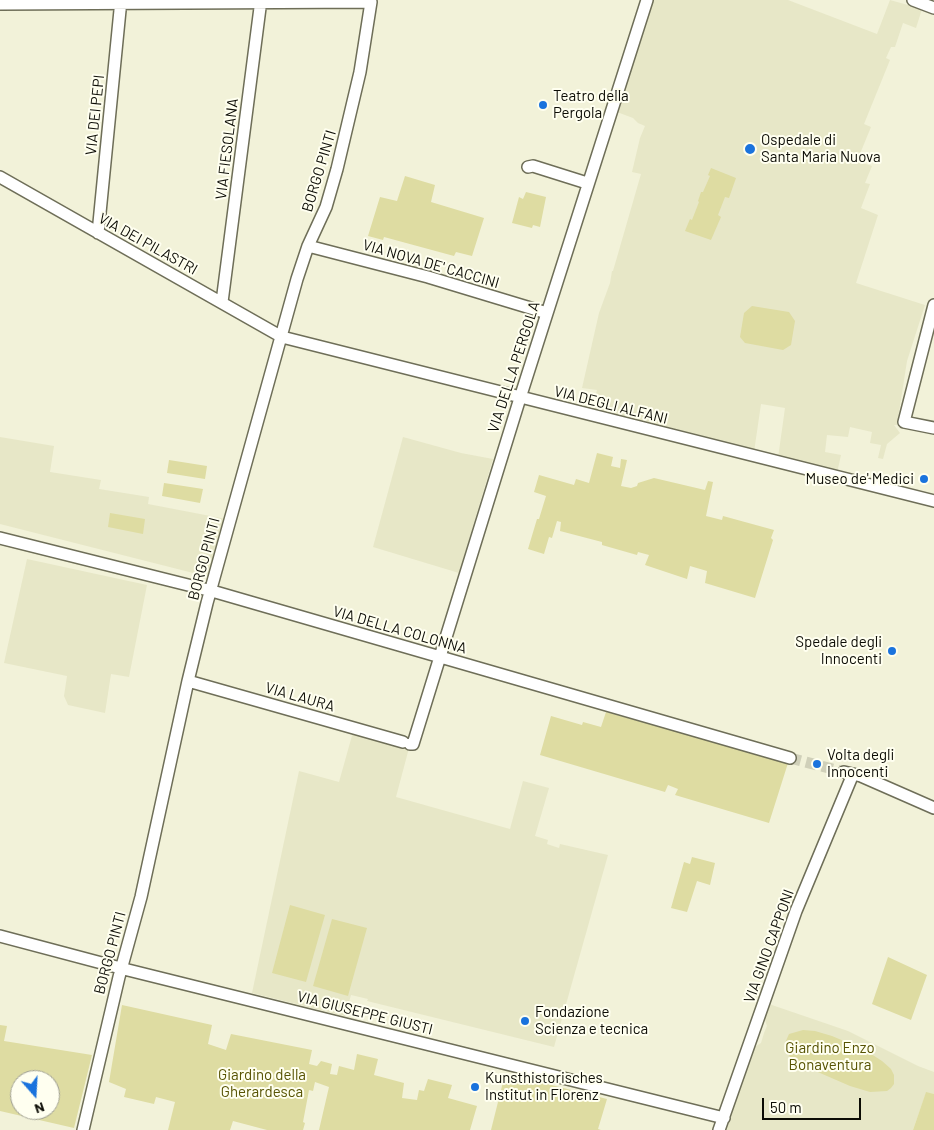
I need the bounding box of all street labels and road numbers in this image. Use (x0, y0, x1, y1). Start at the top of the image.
street label: VIA DEI PEPI (82, 74, 108, 156)
street label: VIA FIESOLANA (212, 97, 242, 201)
street label: BORGO PINTI (298, 128, 340, 214)
street label: VIA DEI PILASTRI (95, 209, 201, 279)
street label: VIA NOVA DE' CACCINI (361, 236, 501, 292)
street label: VIA DELLA PERGOLA (484, 299, 544, 435)
street label: VIA DEGLI ALFANI (552, 382, 670, 428)
street label: BORGO PINTI (184, 516, 224, 602)
street label: VIA DELLA COLONNA (331, 602, 469, 658)
street label: VIA LAURA (263, 678, 337, 716)
street label: VIA GINO CAPPONI (740, 887, 798, 1005)
street label: BORGO PINTI (90, 910, 130, 996)
street label: VIA GIUSEPPE GIUSTI (295, 987, 435, 1039)

